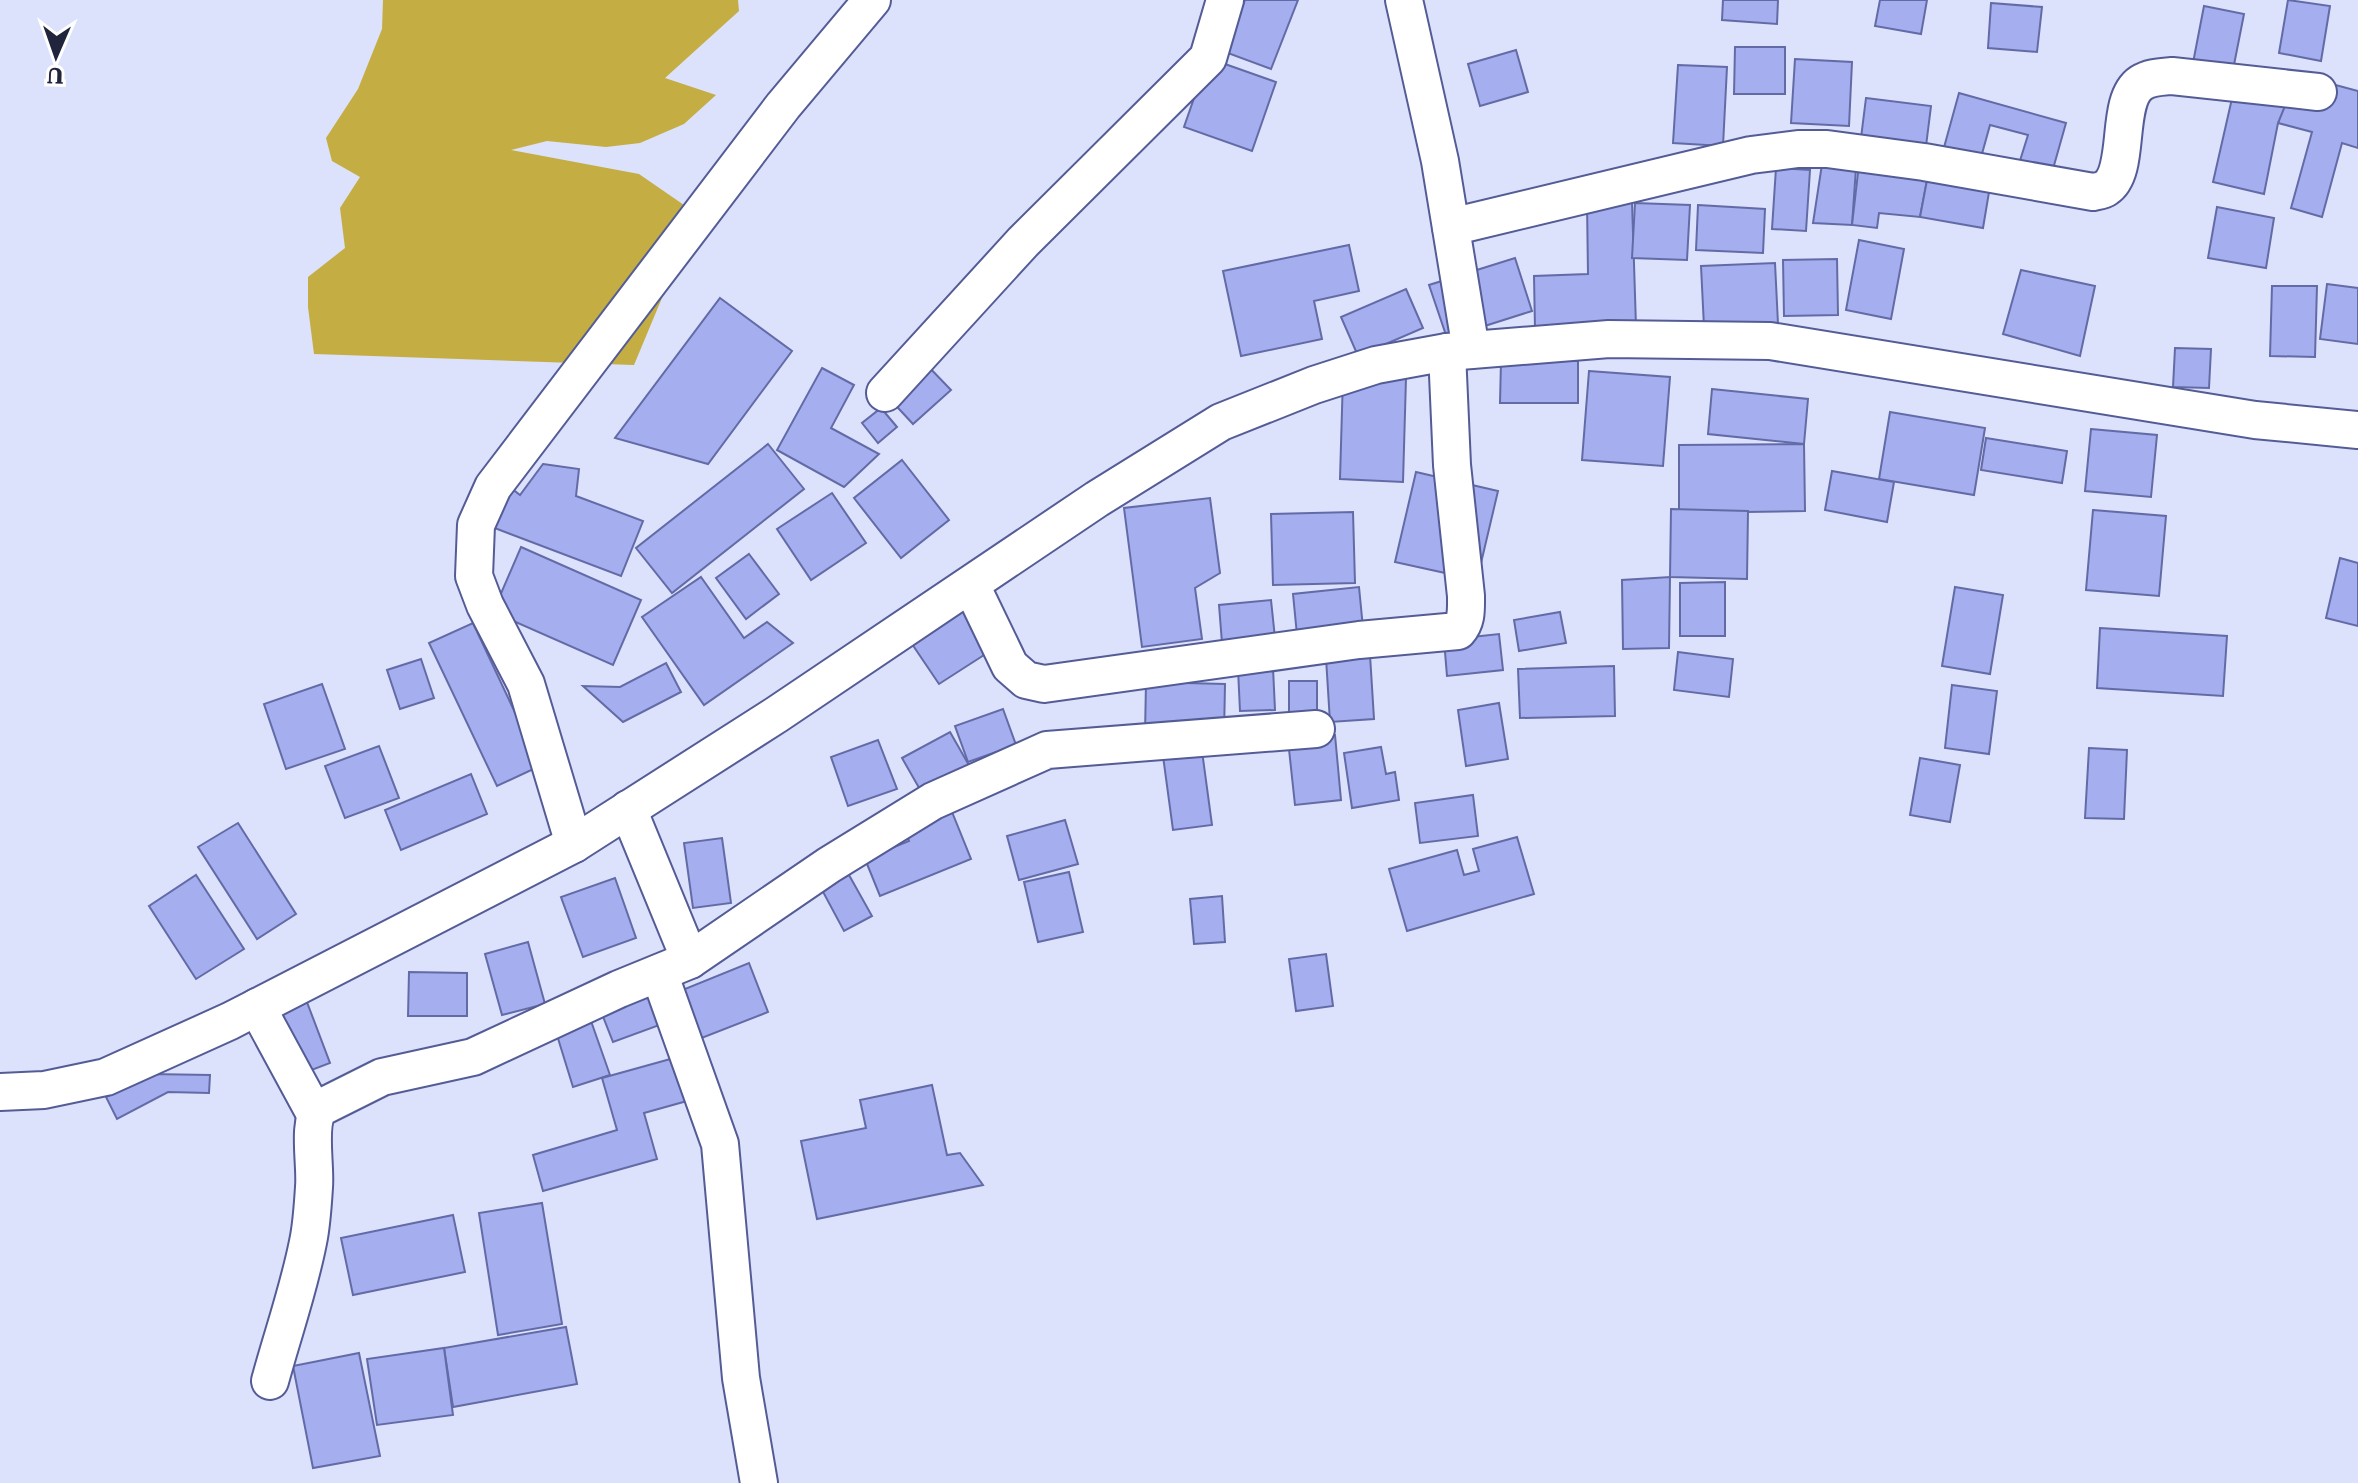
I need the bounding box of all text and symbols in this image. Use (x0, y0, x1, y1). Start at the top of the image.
north arrow (16, 16, 96, 96)
text: U (46, 63, 64, 88)

